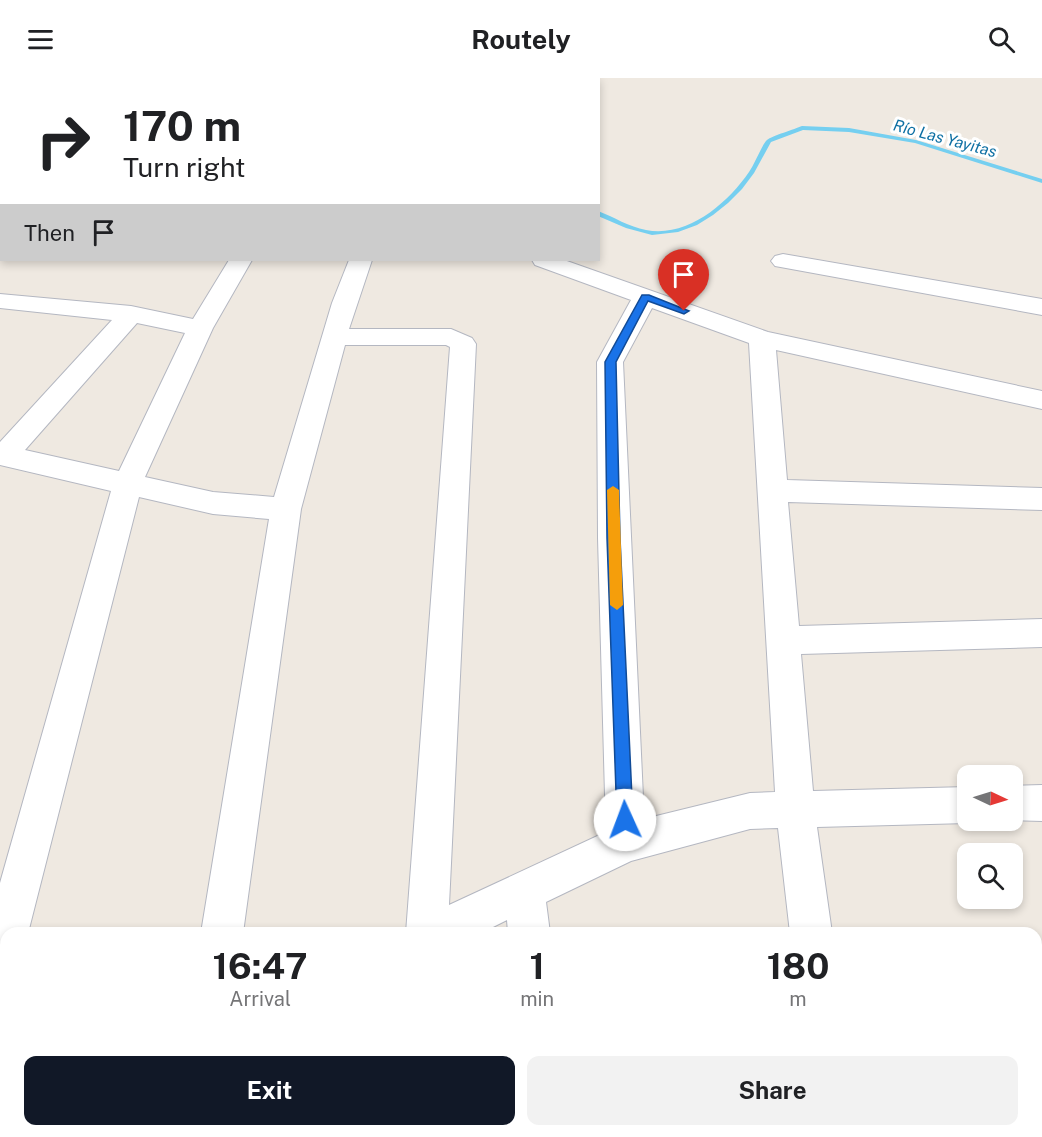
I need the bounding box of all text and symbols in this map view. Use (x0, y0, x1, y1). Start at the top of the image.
icon: menu (24, 23, 57, 56)
text: Routely (471, 23, 571, 55)
icon: search (985, 23, 1018, 56)
text: 170 m (123, 101, 241, 150)
icon: right (24, 102, 102, 180)
water label: Río Las Yayitas (891, 116, 999, 161)
text: Turn right (123, 151, 246, 183)
icon: arrive (87, 216, 120, 249)
text: Then (24, 220, 75, 246)
pin (658, 249, 709, 311)
icon: arrive (667, 258, 700, 291)
north arrow (957, 765, 1023, 831)
map controls (957, 765, 1023, 909)
position arrow (593, 788, 657, 852)
button: search (957, 843, 1023, 909)
text: 16:47 (213, 945, 308, 987)
text: 1 (529, 945, 545, 987)
text: 180 (767, 945, 829, 987)
text: Arrival (229, 987, 291, 1011)
text: min (520, 987, 554, 1011)
text: m (789, 987, 807, 1011)
button: Exit (24, 1056, 515, 1125)
button: Share (527, 1056, 1018, 1125)

